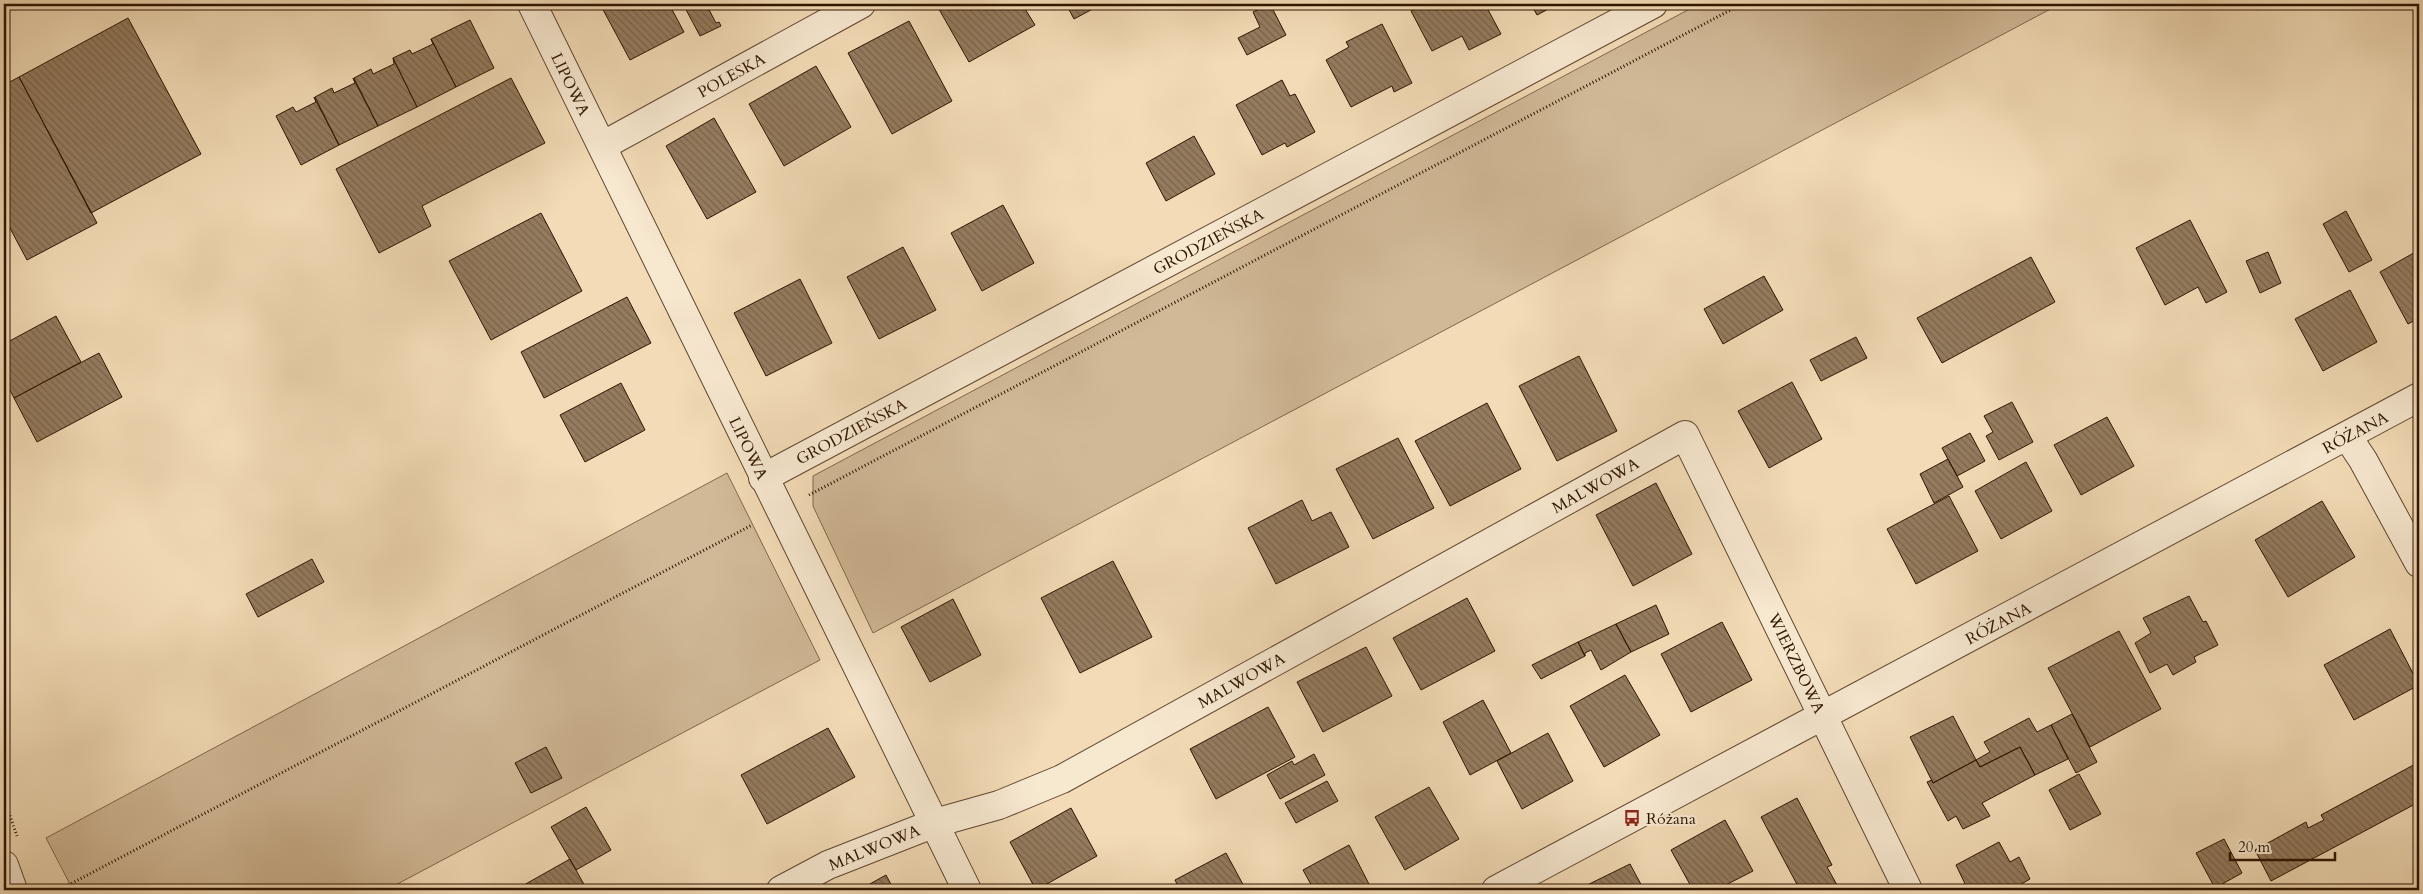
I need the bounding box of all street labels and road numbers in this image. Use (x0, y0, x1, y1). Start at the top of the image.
street label: POLESKA (694, 48, 770, 103)
street label: LIPOWA (545, 49, 595, 120)
street label: GRODZIEŃSKA (1149, 203, 1268, 280)
street label: GRODZIEŃSKA (792, 393, 911, 470)
street label: RÓŻANA (2319, 406, 2393, 459)
street label: LIPOWA (723, 413, 773, 484)
street label: MALWOWA (1548, 453, 1644, 519)
street label: RÓŻANA (1962, 597, 2036, 650)
street label: WIERZBOWA (1762, 609, 1830, 718)
street label: MALWOWA (1194, 648, 1290, 714)
street label: MALWOWA (825, 819, 924, 876)

